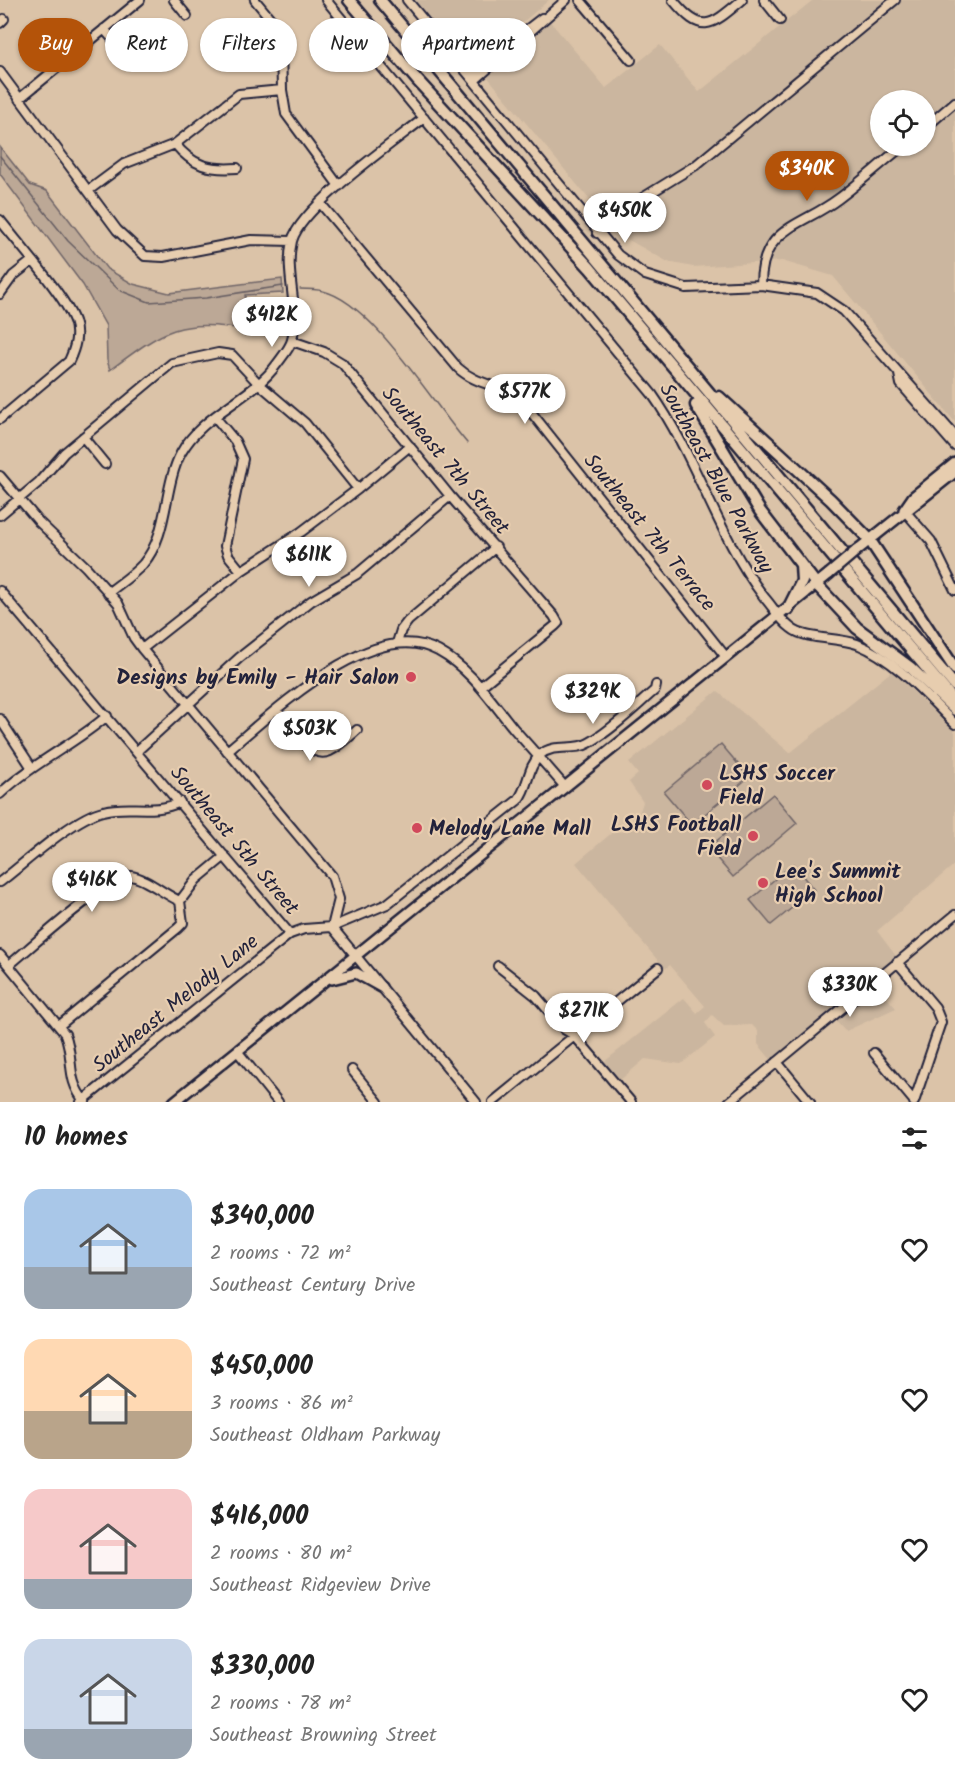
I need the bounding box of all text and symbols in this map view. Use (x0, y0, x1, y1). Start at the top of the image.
chip: Buy (18, 18, 93, 72)
chip: Rent (105, 18, 188, 72)
chip: Filters (200, 18, 297, 72)
chip: New (309, 18, 389, 72)
chip: Apartment (401, 18, 536, 72)
map controls (870, 90, 936, 156)
button: locate (870, 90, 936, 156)
pin: $340K (765, 151, 849, 202)
text: $340K (779, 154, 835, 186)
pin: $450K (583, 193, 667, 244)
text: $450K (597, 196, 653, 228)
pin: $412K (230, 297, 314, 348)
text: $412K (246, 300, 298, 332)
pin: $577K (483, 374, 567, 425)
text: $577K (499, 377, 551, 409)
street label: Southeast Blue Parkway (650, 377, 782, 580)
street label: Southeast 7th Street (373, 379, 518, 543)
street label: Southeast 7th Terrace (574, 447, 724, 620)
pin: $611K (267, 537, 351, 588)
text: $611K (286, 540, 332, 572)
place label: Designs by Emily - Hair Salon (116, 662, 399, 695)
marker: Designs by Emily - Hair Salon (404, 670, 418, 684)
pin: $329K (551, 674, 635, 725)
text: $329K (565, 677, 621, 709)
pin: $503K (268, 711, 352, 762)
text: $503K (282, 714, 338, 746)
place label: LSHS Soccer Field (719, 758, 836, 815)
street label: Southeast 5th Street (161, 759, 307, 924)
marker: LSHS Soccer Field (700, 778, 714, 792)
place label: LSHS Football Field (611, 809, 742, 866)
place label: Melody Lane Mall (429, 813, 591, 846)
marker: Melody Lane Mall (410, 821, 424, 835)
marker: LSHS Football Field (746, 829, 760, 843)
place label: Lee's Summit High School (775, 856, 901, 913)
pin: $416K (50, 862, 134, 913)
text: $416K (66, 865, 118, 897)
marker: Lee's Summit High School (756, 876, 770, 890)
street label: Southeast Melody Lane (85, 926, 267, 1082)
pin: $330K (808, 967, 892, 1018)
text: $330K (822, 970, 878, 1002)
pin: $271K (542, 993, 626, 1044)
text: $271K (558, 996, 610, 1028)
text: 10 homes (24, 1117, 128, 1159)
icon: filters (898, 1122, 931, 1155)
text: $340,000 (210, 1196, 314, 1238)
icon: home (72, 1213, 144, 1285)
icon: heart (898, 1233, 931, 1266)
text: 2 rooms · 72 m² (210, 1238, 351, 1270)
text: Southeast Century Drive (210, 1270, 415, 1302)
text: $450,000 (210, 1346, 313, 1388)
icon: home (72, 1363, 144, 1435)
icon: heart (898, 1383, 931, 1416)
text: 3 rooms · 86 m² (210, 1388, 353, 1420)
text: Southeast Oldham Parkway (210, 1420, 440, 1452)
text: $416,000 (210, 1496, 308, 1538)
icon: home (72, 1513, 144, 1585)
icon: heart (898, 1533, 931, 1566)
text: 2 rooms · 80 m² (210, 1538, 352, 1570)
text: Southeast Ridgeview Drive (210, 1570, 431, 1602)
text: $330,000 (210, 1646, 314, 1688)
icon: home (72, 1663, 144, 1735)
icon: heart (898, 1683, 931, 1716)
text: 2 rooms · 78 m² (210, 1688, 351, 1720)
text: Southeast Browning Street (210, 1720, 437, 1752)

